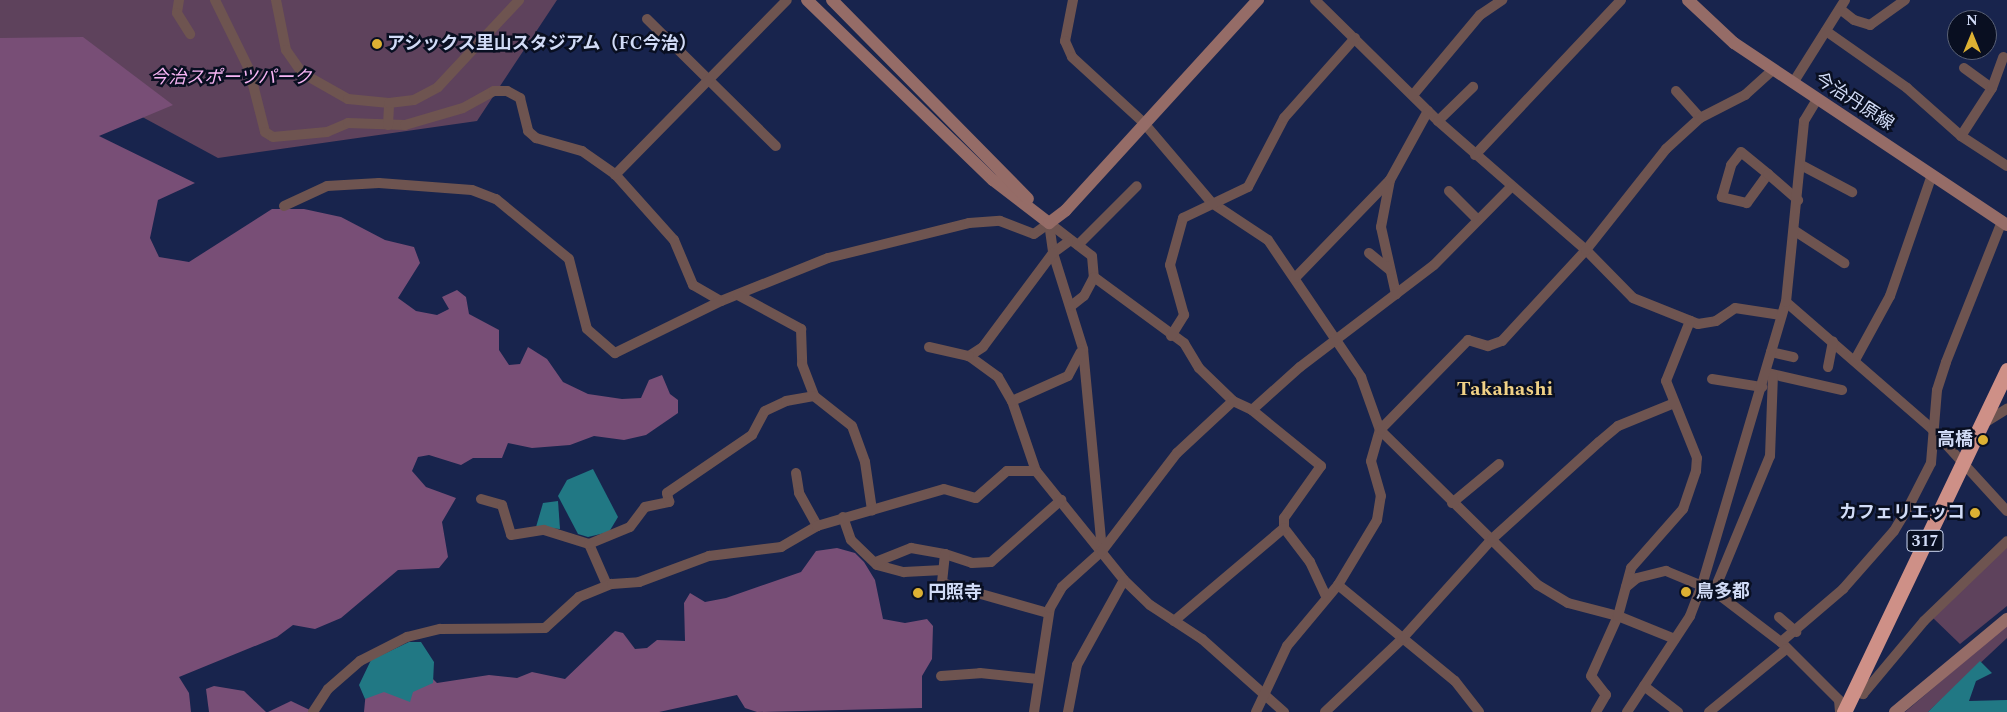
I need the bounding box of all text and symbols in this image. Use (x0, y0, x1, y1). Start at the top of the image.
north arrow (1947, 10, 1997, 60)
text: N (1966, 10, 1978, 31)
place label: アシックス里山スタジアム（FC今治） (387, 33, 699, 55)
marker: アシックス里山スタジアム（FC今治） (371, 38, 383, 50)
park label: 今治スポーツパーク (150, 67, 312, 89)
street label: 今治丹原線 (1810, 68, 1898, 136)
district label: Takahashi (1457, 377, 1553, 401)
place label: 高橋 (1937, 429, 1973, 451)
marker: 高橋 (1977, 434, 1989, 446)
place label: カフェリエッコ (1839, 502, 1965, 524)
marker: カフェリエッコ (1969, 507, 1981, 519)
road number: 317 (1906, 528, 1944, 554)
place label: 鳥多都 (1696, 581, 1750, 603)
place label: 円照寺 (928, 582, 982, 604)
marker: 鳥多都 (1680, 586, 1692, 598)
marker: 円照寺 (912, 587, 924, 599)

